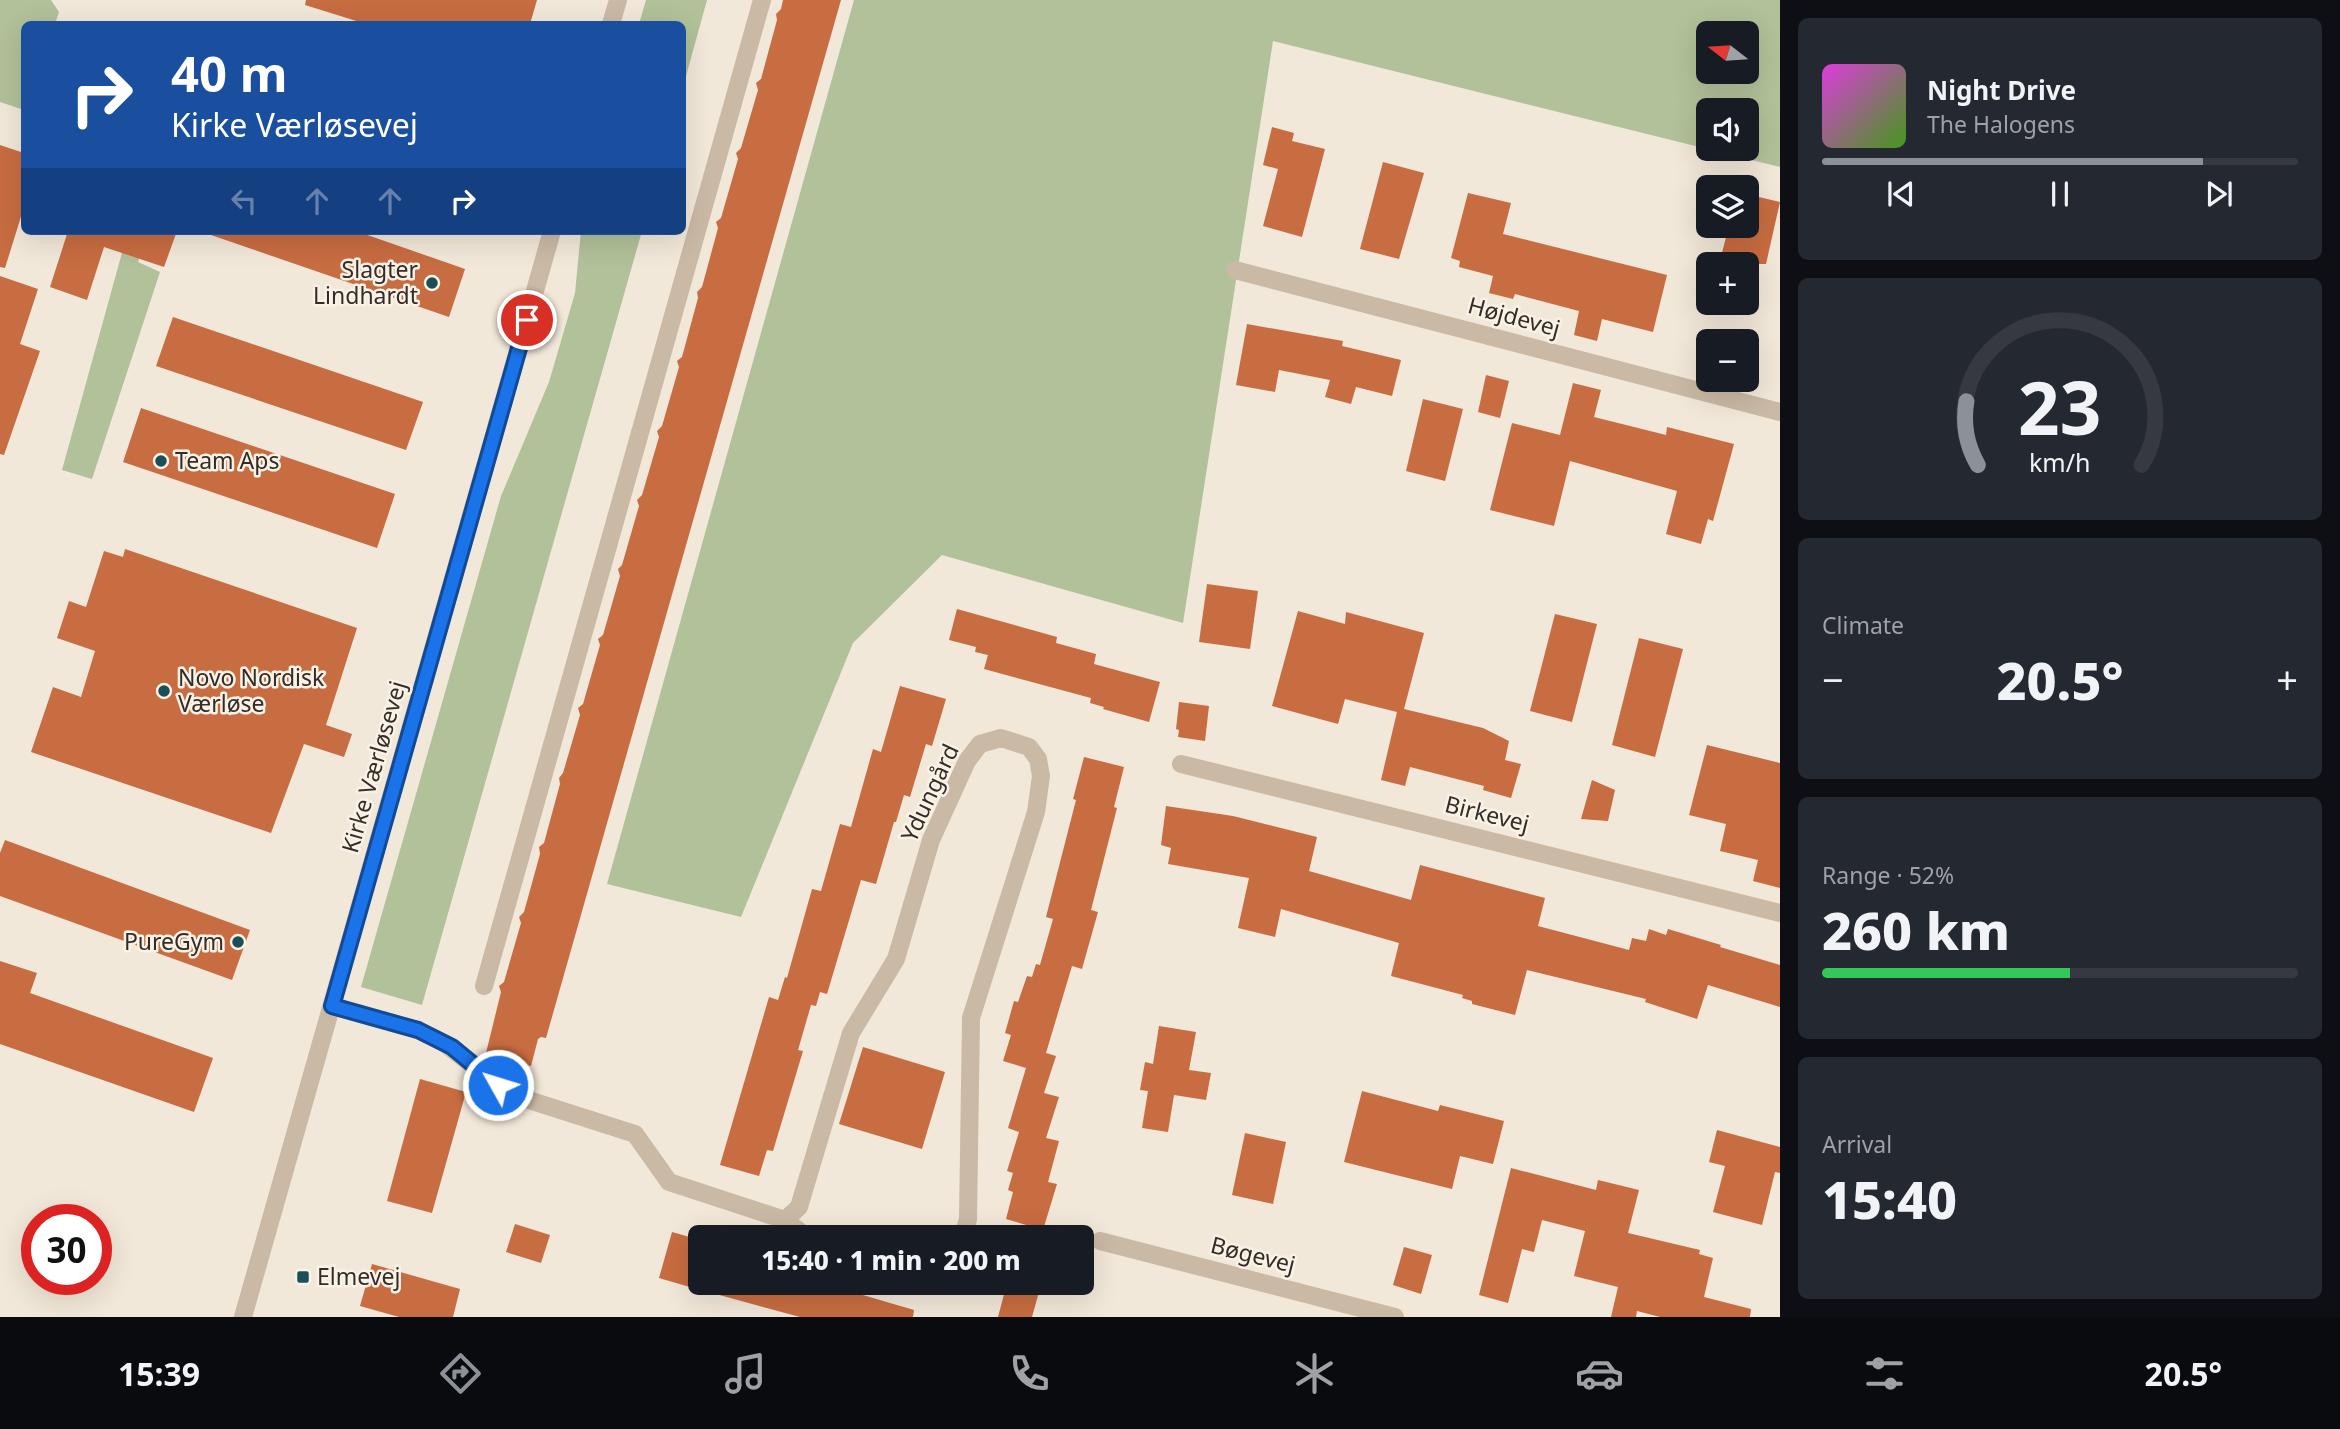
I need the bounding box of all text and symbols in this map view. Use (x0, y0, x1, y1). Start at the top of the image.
north arrow (1696, 21, 1759, 84)
map controls (1696, 21, 1759, 392)
text: 40 m (171, 40, 288, 106)
icon: right (56, 49, 147, 140)
text: Night Drive (1927, 72, 2076, 108)
button: sound (1696, 98, 1759, 161)
text: Kirke Værløsevej (171, 103, 418, 146)
text: The Halogens (1927, 108, 2075, 140)
button: layers (1696, 175, 1759, 238)
icon: previous (1882, 175, 1920, 213)
icon: pause (2041, 175, 2079, 213)
icon: next (2200, 175, 2238, 213)
icon: left (225, 182, 263, 220)
icon: ahead (298, 182, 336, 220)
icon: ahead (371, 182, 409, 220)
icon: right (444, 182, 482, 220)
button: + (1696, 252, 1759, 315)
place label: Slagter Lindhardt (313, 253, 418, 311)
marker: Slagter Lindhardt (424, 275, 440, 291)
street label: Højdevej (1465, 288, 1564, 344)
pin (497, 290, 557, 350)
icon: arrive (508, 301, 546, 339)
button: − (1696, 329, 1759, 392)
text: 23 (2018, 357, 2102, 456)
place label: Team Aps (175, 444, 279, 476)
text: km/h (2029, 444, 2091, 478)
marker: Team Aps (153, 453, 169, 469)
text: Climate (1822, 609, 1904, 641)
text: 20.5° (1997, 644, 2123, 715)
text: − (1822, 653, 1844, 705)
text: + (2276, 653, 2298, 705)
place label: Novo Nordisk Værløse (178, 661, 325, 719)
street label: Kirke Værløsevej (333, 677, 413, 856)
marker: Novo Nordisk Værløse (156, 683, 172, 699)
street label: Ydungård (892, 738, 966, 847)
street label: Birkevej (1442, 787, 1533, 839)
text: Range · 52% (1822, 859, 1954, 891)
text: 260 km (1822, 894, 2010, 965)
place label: PureGym (124, 925, 224, 957)
marker: PureGym (230, 934, 246, 950)
position arrow (461, 1048, 535, 1122)
text: Arrival (1822, 1128, 1892, 1160)
text: 15:40 (1822, 1163, 1957, 1234)
speed limit sign: 30 (21, 1204, 112, 1295)
street label: Bøgevej (1208, 1228, 1299, 1280)
text: 15:40 · 1 min · 200 m (761, 1242, 1021, 1278)
place label: Elmevej (317, 1260, 400, 1292)
marker: Elmevej (295, 1269, 311, 1285)
icon: directions (436, 1349, 485, 1398)
icon: music (721, 1349, 770, 1398)
icon: phone (1005, 1349, 1054, 1398)
icon: climate (1290, 1349, 1339, 1398)
icon: car (1575, 1349, 1624, 1398)
icon: filters (1860, 1349, 1909, 1398)
text: 15:39 (118, 1352, 200, 1395)
text: 20.5° (2145, 1352, 2222, 1395)

